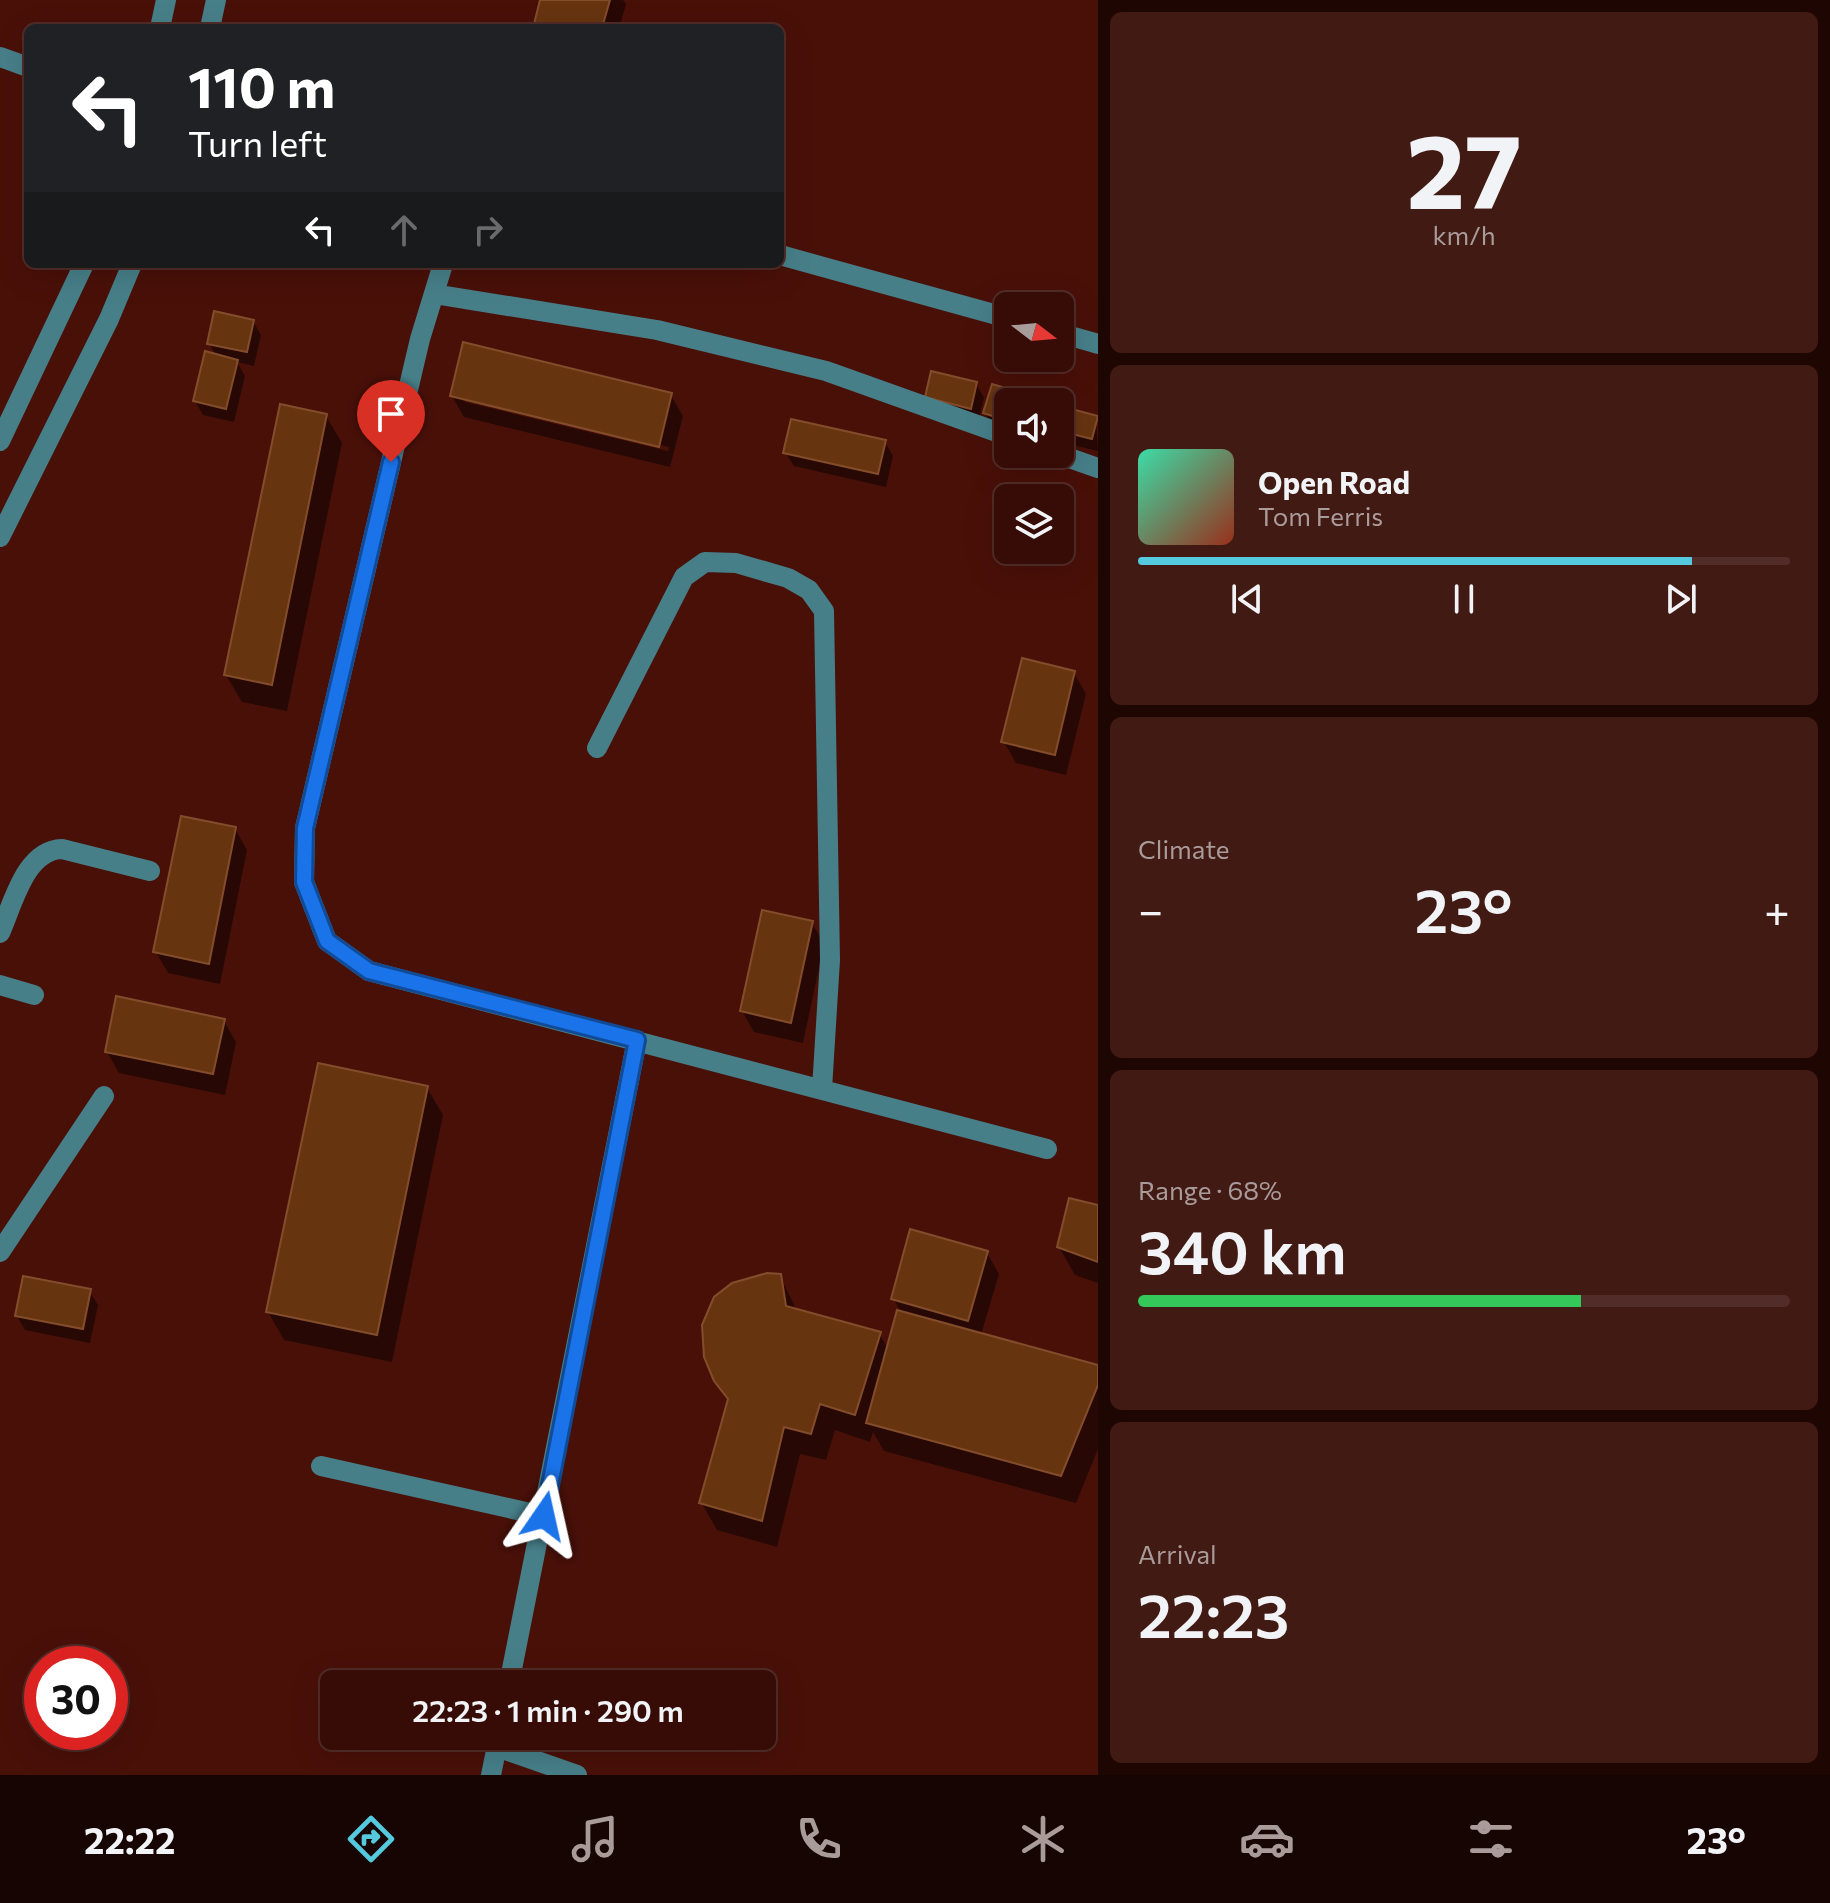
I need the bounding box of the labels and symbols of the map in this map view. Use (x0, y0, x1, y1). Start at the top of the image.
north arrow (994, 292, 1074, 372)
pin (357, 380, 425, 462)
position arrow (502, 1474, 586, 1558)
speed limit sign: 30 (24, 1646, 128, 1750)

